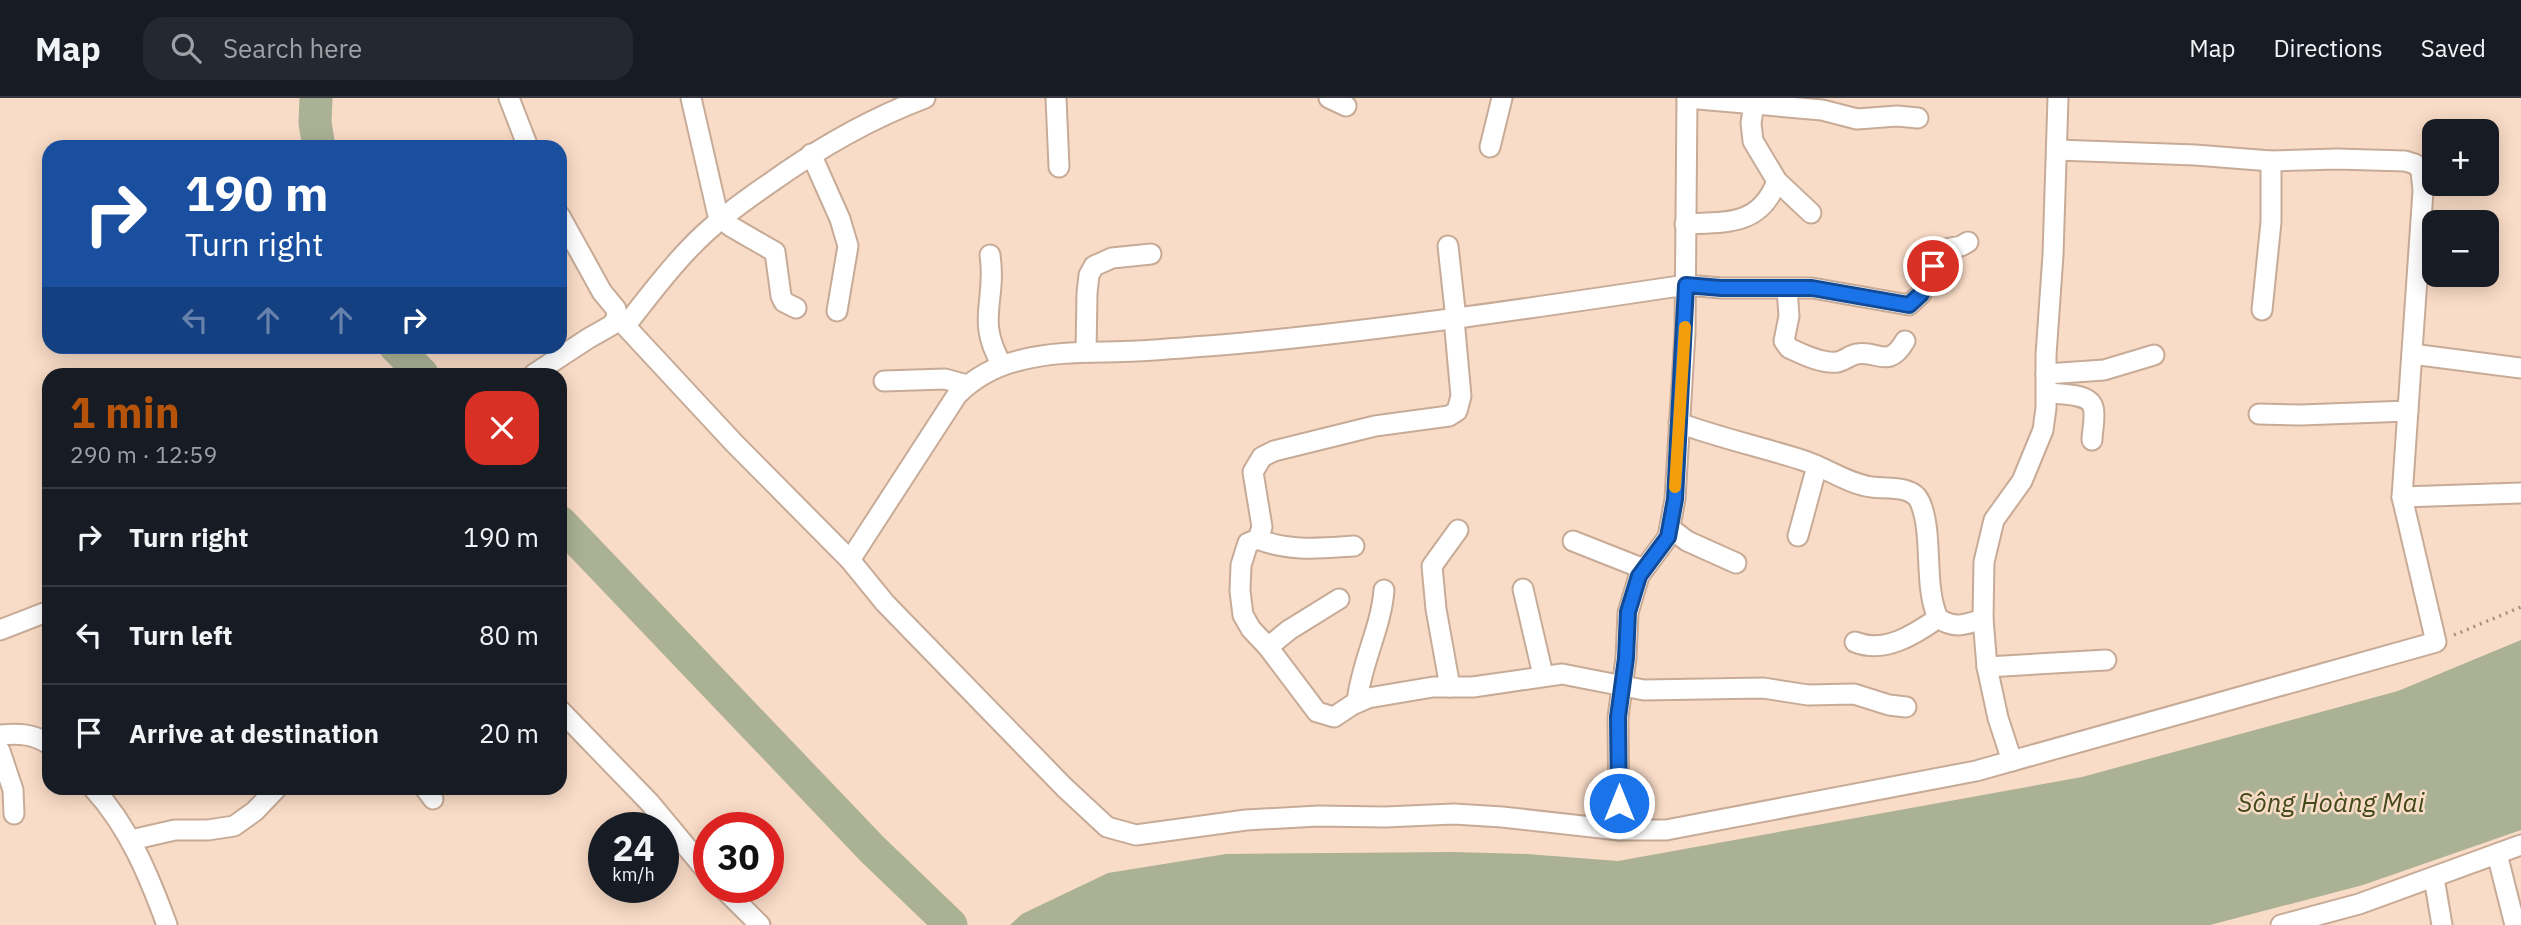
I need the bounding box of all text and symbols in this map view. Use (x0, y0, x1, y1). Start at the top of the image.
search box (143, 17, 633, 80)
text: Map (35, 27, 101, 70)
icon: search (167, 29, 205, 67)
text: Search here (223, 31, 362, 65)
text: Map (2189, 32, 2235, 64)
text: Directions (2273, 32, 2383, 64)
text: Saved (2421, 32, 2486, 64)
map controls (2422, 119, 2499, 287)
button: + (2422, 119, 2499, 196)
text: 190 m (185, 161, 329, 224)
icon: right (70, 168, 161, 259)
button: − (2422, 210, 2499, 287)
text: Turn right (185, 223, 323, 265)
pin (1903, 236, 1963, 296)
icon: arrive (1914, 247, 1952, 285)
icon: left (176, 301, 214, 339)
icon: ahead (249, 301, 287, 339)
icon: ahead (322, 301, 360, 339)
icon: right (395, 301, 433, 339)
text: 1 min (70, 385, 180, 440)
button: close (465, 391, 539, 465)
text: 290 m · 12:59 (70, 439, 217, 469)
icon: right (70, 518, 108, 556)
text: Turn right (129, 520, 248, 554)
text: 190 m (463, 520, 539, 554)
icon: left (70, 616, 108, 654)
text: Turn left (129, 618, 232, 652)
text: 80 m (479, 618, 539, 652)
icon: arrive (70, 714, 108, 752)
text: Arrive at destination (129, 716, 379, 750)
text: 20 m (479, 716, 539, 750)
position arrow (1582, 766, 1656, 840)
water label: Sông Hoàng Mai (2237, 785, 2425, 819)
speed limit sign: 30 (693, 812, 784, 903)
text: 24 (612, 825, 655, 871)
text: km/h (612, 863, 655, 886)

